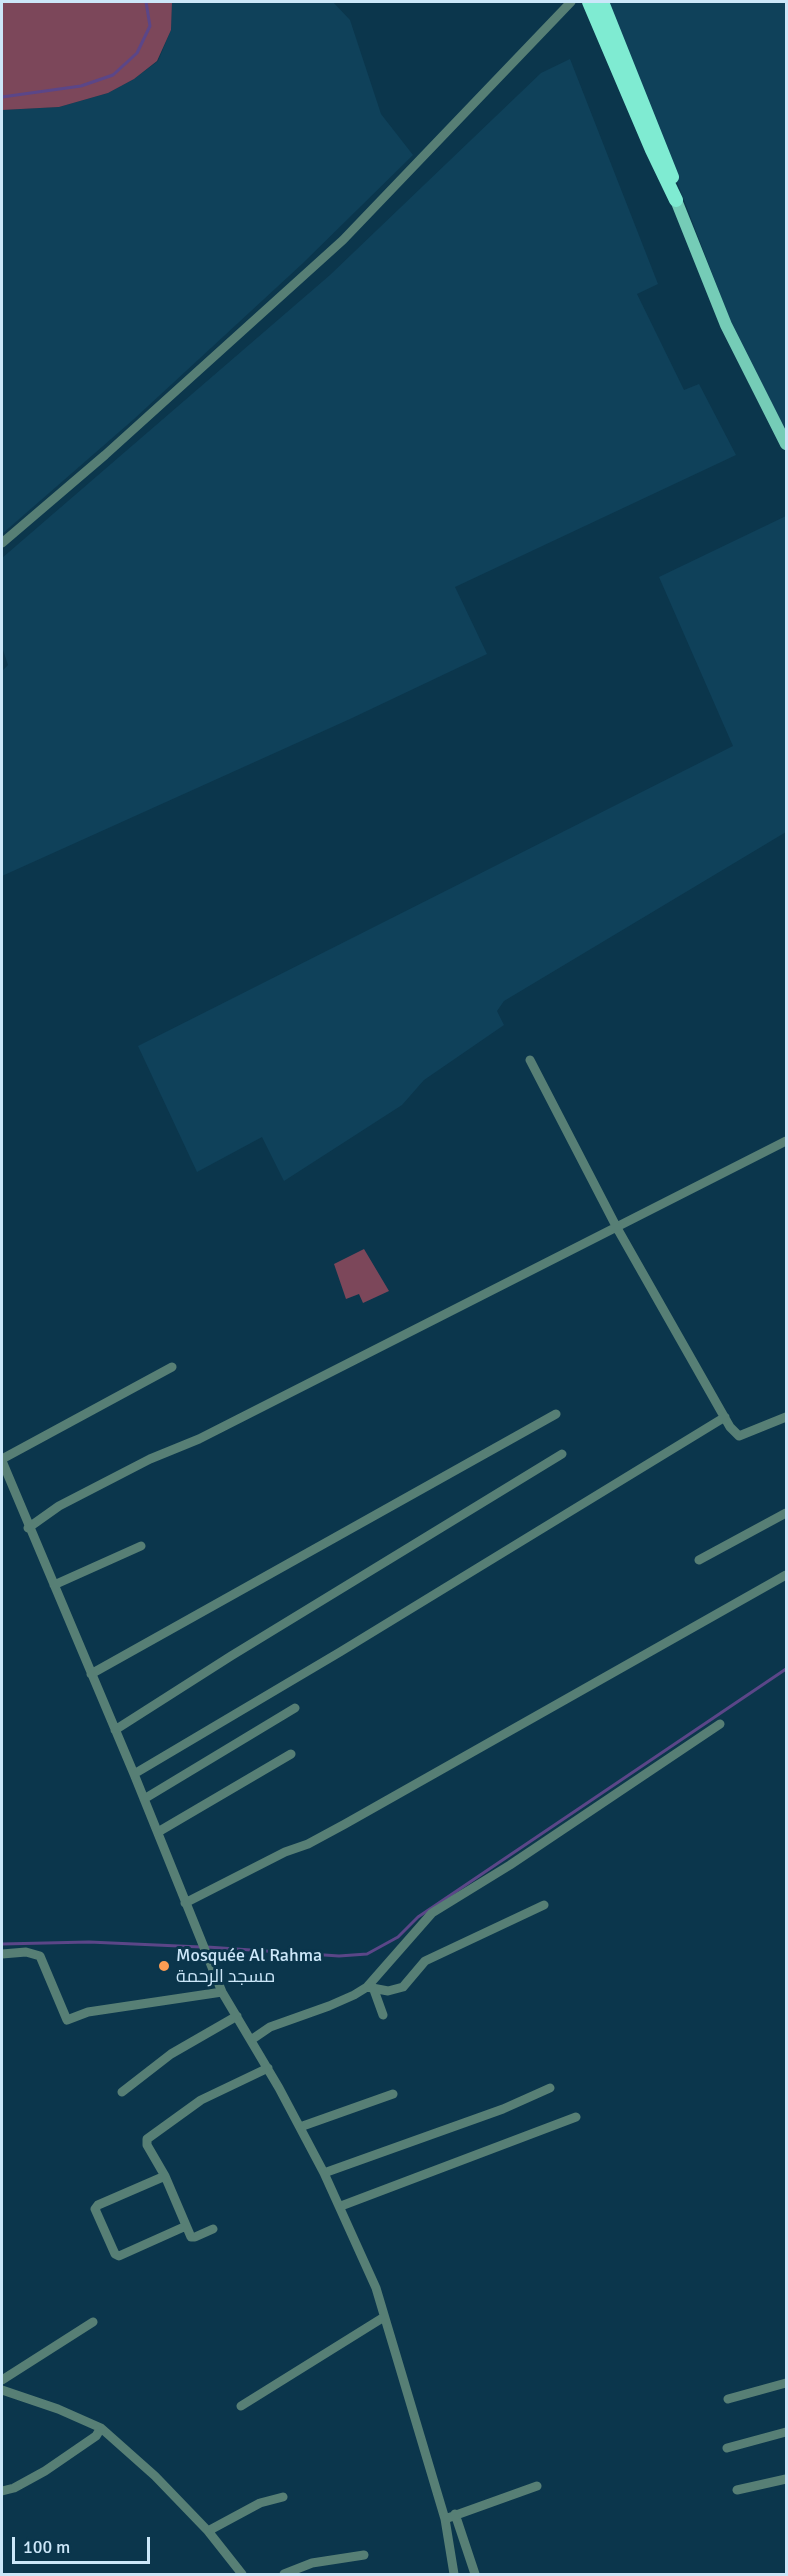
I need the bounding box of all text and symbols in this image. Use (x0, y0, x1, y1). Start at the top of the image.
place label: Mosquée Al Rahma مسجد الرحمة (176, 1945, 322, 1988)
marker: Mosquée Al Rahma مسجد الرحمة (157, 1959, 171, 1973)
scale bar (15, 2525, 153, 2563)
text: 100 m (23, 2536, 70, 2558)

